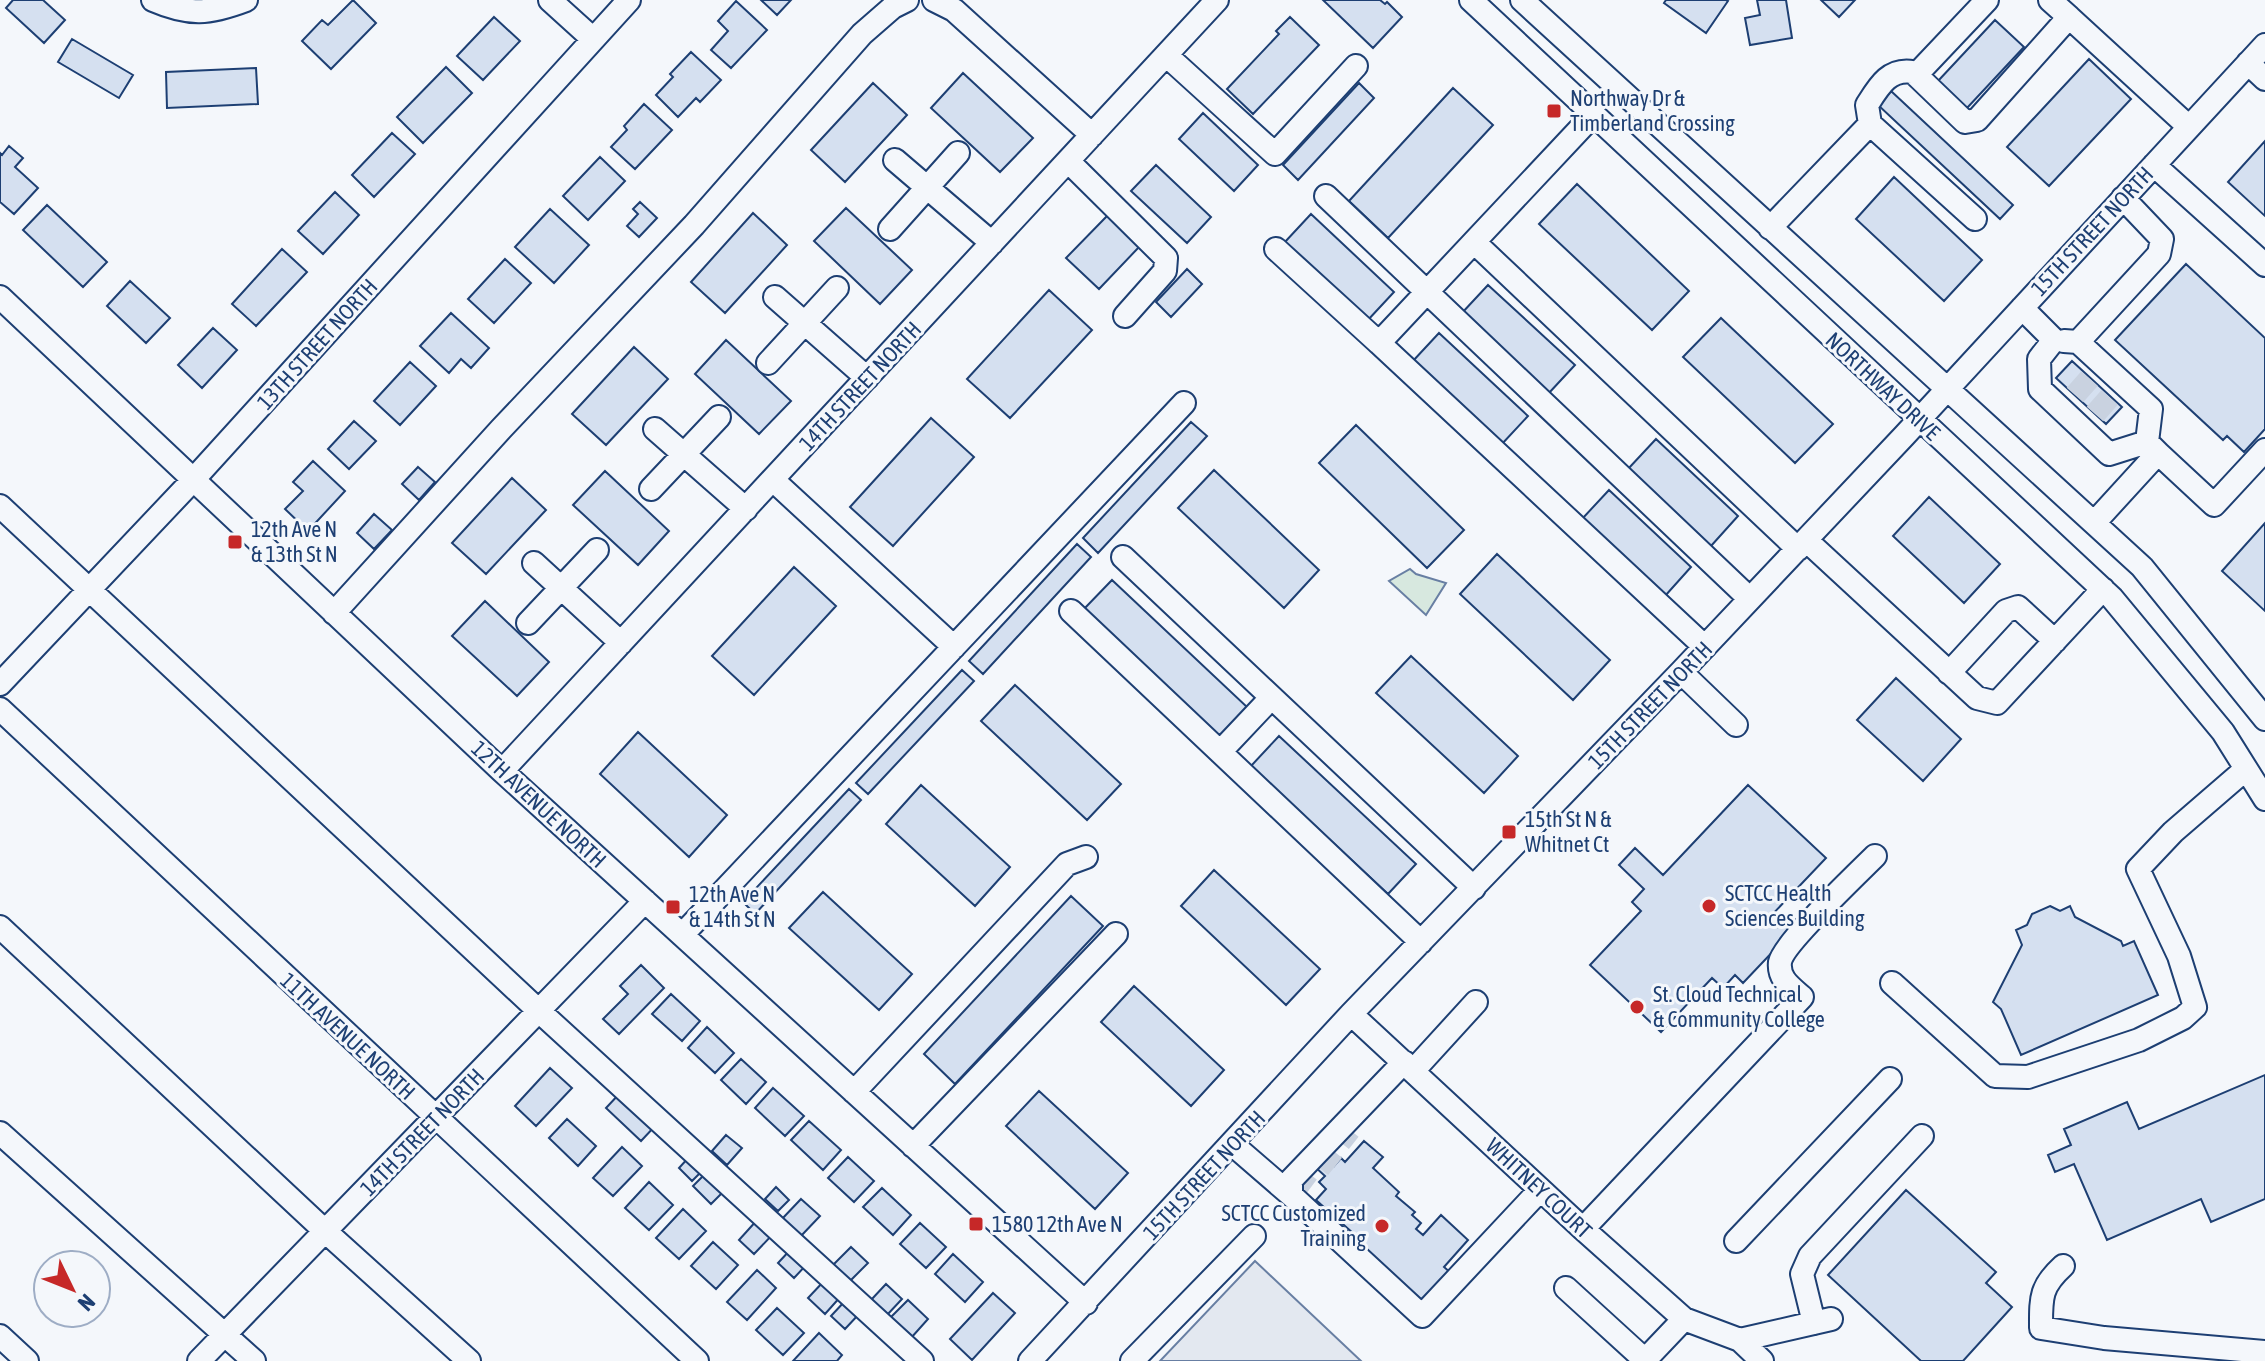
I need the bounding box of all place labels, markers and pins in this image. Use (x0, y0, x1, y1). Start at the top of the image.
place label: Northway Dr & Timberland Crossing (1570, 85, 1735, 136)
marker: Northway Dr & Timberland Crossing (1545, 102, 1563, 120)
place label: 12th Ave N & 13th St N (251, 516, 338, 567)
marker: 12th Ave N & 13th St N (226, 533, 244, 551)
place label: 15th St N & Whitnet Ct (1525, 806, 1612, 857)
marker: 15th St N & Whitnet Ct (1500, 823, 1518, 841)
place label: SCTCC Health Sciences Building (1725, 880, 1865, 931)
place label: 12th Ave N & 14th St N (689, 881, 776, 932)
marker: SCTCC Health Sciences Building (1700, 897, 1718, 915)
marker: 12th Ave N & 14th St N (664, 898, 682, 916)
place label: St. Cloud Technical & Community College (1653, 981, 1825, 1032)
marker: St. Cloud Technical & Community College (1628, 998, 1646, 1016)
place label: SCTCC Customized Training (1222, 1200, 1367, 1251)
place label: 1580 12th Ave N (992, 1211, 1123, 1237)
marker: 1580 12th Ave N (967, 1215, 985, 1233)
marker: SCTCC Customized Training (1373, 1217, 1391, 1235)

